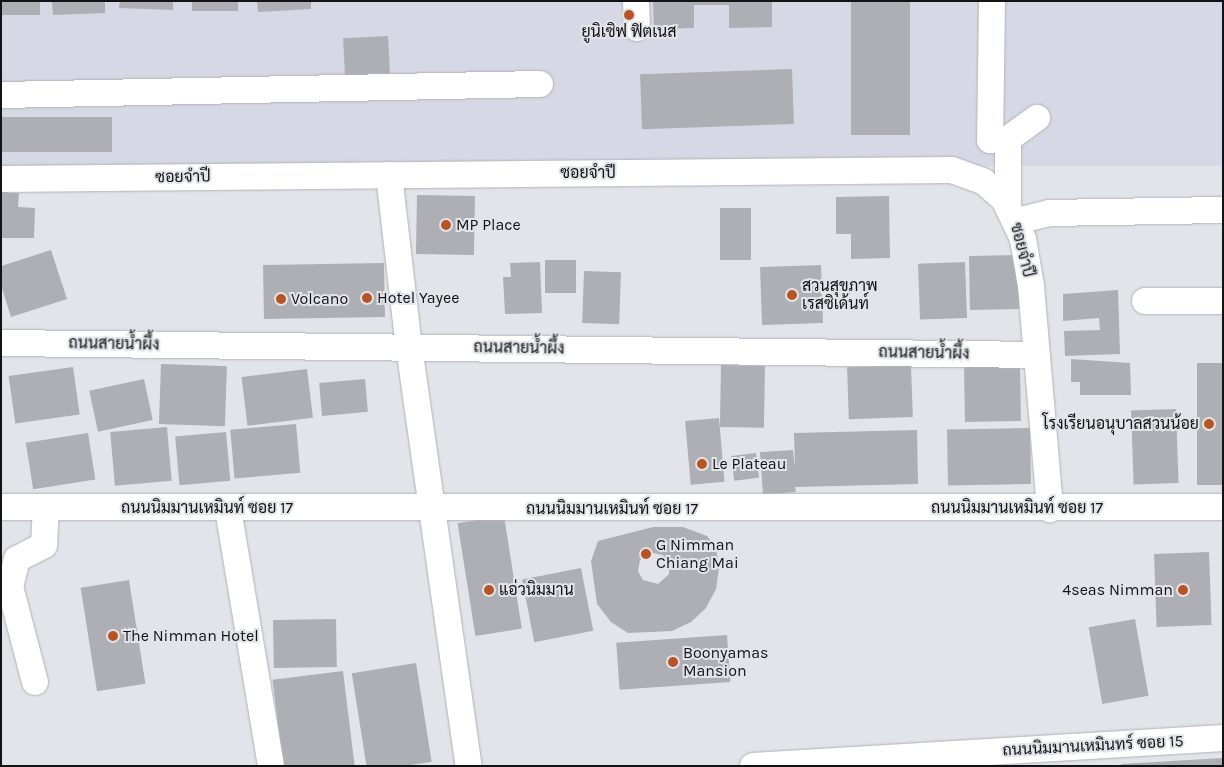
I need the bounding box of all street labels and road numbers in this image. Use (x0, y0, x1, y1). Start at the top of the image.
street label: ซอยจำปี (560, 163, 616, 183)
street label: ซอยจำปี (155, 167, 211, 187)
street label: ซอยจำปี (1006, 221, 1038, 279)
street label: ถนนสายน้ำผึ้ง (68, 334, 160, 354)
street label: ถนนสายน้ำผึ้ง (473, 338, 565, 358)
street label: ถนนสายน้ำผึ้ง (878, 343, 970, 363)
street label: ถนนนิมมานเหมินท์ ซอย 17 (121, 498, 293, 518)
street label: ถนนนิมมานเหมินท์ ซอย 17 (931, 498, 1103, 518)
street label: ถนนนิมมานเหมินท์ ซอย 17 (526, 499, 698, 519)
street label: ถนนนิมมานเหมินทร์ ซอย 15 (1002, 732, 1184, 760)

